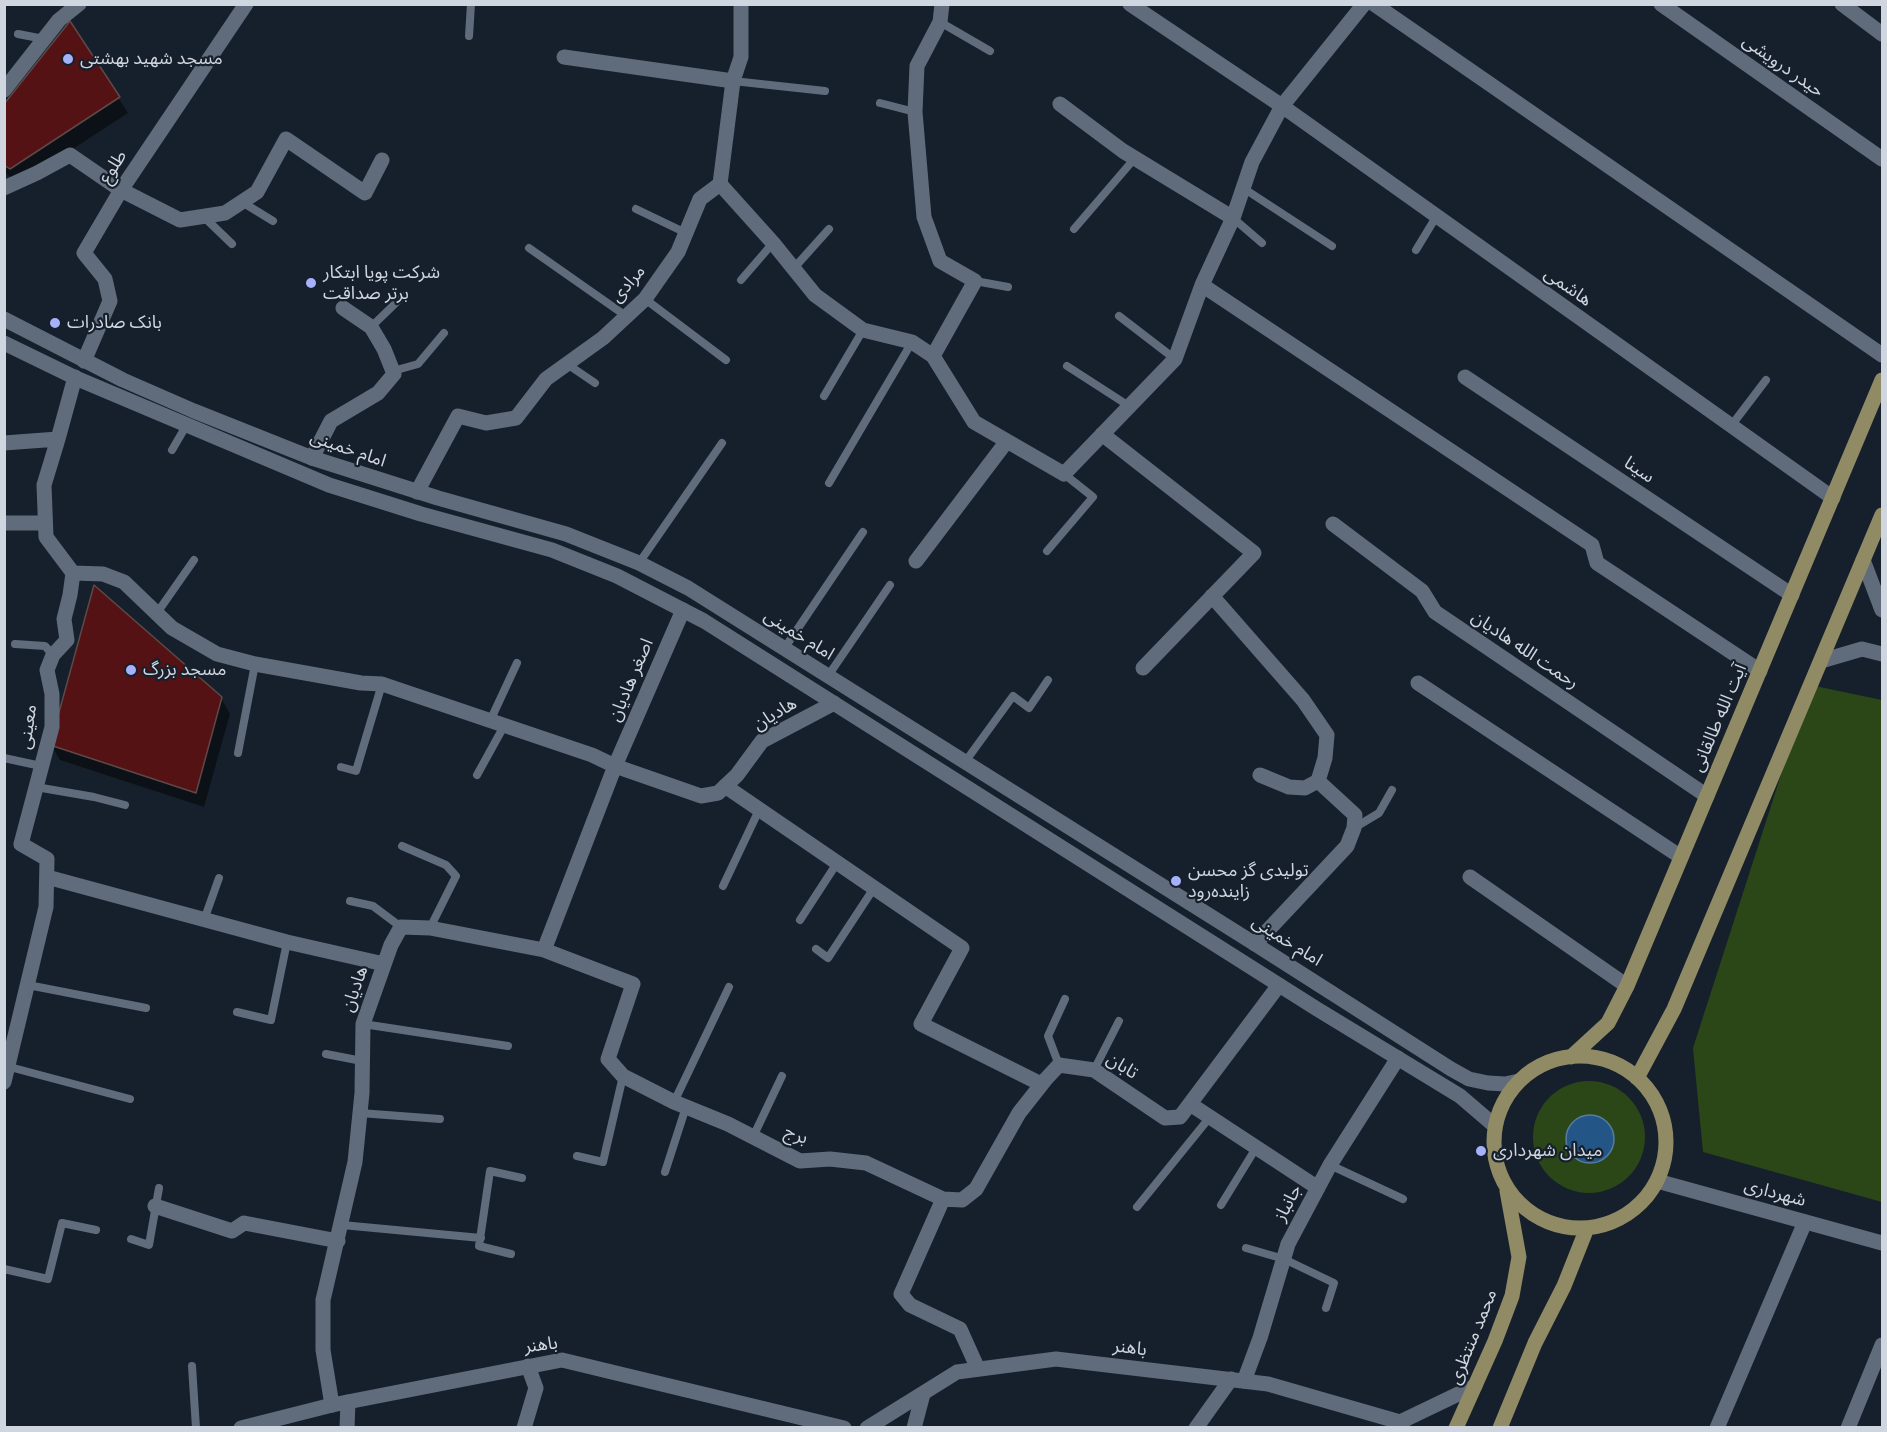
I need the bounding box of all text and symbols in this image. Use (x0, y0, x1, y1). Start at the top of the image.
street label: حیدر درویشی (1738, 30, 1828, 102)
place label: مسجد شهید بهشتی (80, 48, 223, 70)
marker: مسجد شهید بهشتی (61, 52, 75, 66)
street label: طلوع (94, 146, 132, 188)
street label: مرادی (606, 261, 650, 307)
place label: شرکت پویا ابتکار برتر صداقت (323, 262, 440, 304)
street label: هاشمی (1540, 263, 1596, 311)
marker: شرکت پویا ابتکار برتر صداقت (304, 276, 318, 290)
place label: بانک صادرات (67, 312, 162, 334)
marker: بانک صادرات (48, 316, 62, 330)
street label: امام خمینی (307, 426, 389, 472)
street label: سینا (1620, 452, 1658, 488)
street label: امام خمینی (760, 605, 838, 665)
street label: رحمت الله هادیان (1467, 606, 1583, 694)
street label: اصغر هادیان (604, 635, 658, 725)
place label: مسجد بزرگ (143, 659, 226, 681)
street label: آیت الله طالقانی (1687, 661, 1751, 775)
marker: مسجد بزرگ (124, 663, 138, 677)
street label: هادیان (749, 693, 801, 735)
street label: معینی (14, 703, 42, 751)
place label: تولیدی گز محسن زاینده‌رود (1188, 860, 1309, 902)
marker: تولیدی گز محسن زاینده‌رود (1169, 874, 1183, 888)
street label: امام خمینی (1248, 911, 1326, 971)
street label: هادیان (337, 963, 373, 1015)
street label: تابان (1102, 1048, 1142, 1084)
street label: برج (781, 1121, 811, 1149)
place label: میدان شهرداری (1493, 1140, 1602, 1162)
marker: میدان شهرداری (1474, 1144, 1488, 1158)
street label: شهرداری (1742, 1174, 1808, 1212)
street label: جانباز (1269, 1181, 1307, 1225)
street label: محمد منتظری (1444, 1286, 1502, 1388)
street label: باهنر (523, 1332, 559, 1358)
street label: باهنر (1112, 1335, 1148, 1361)

